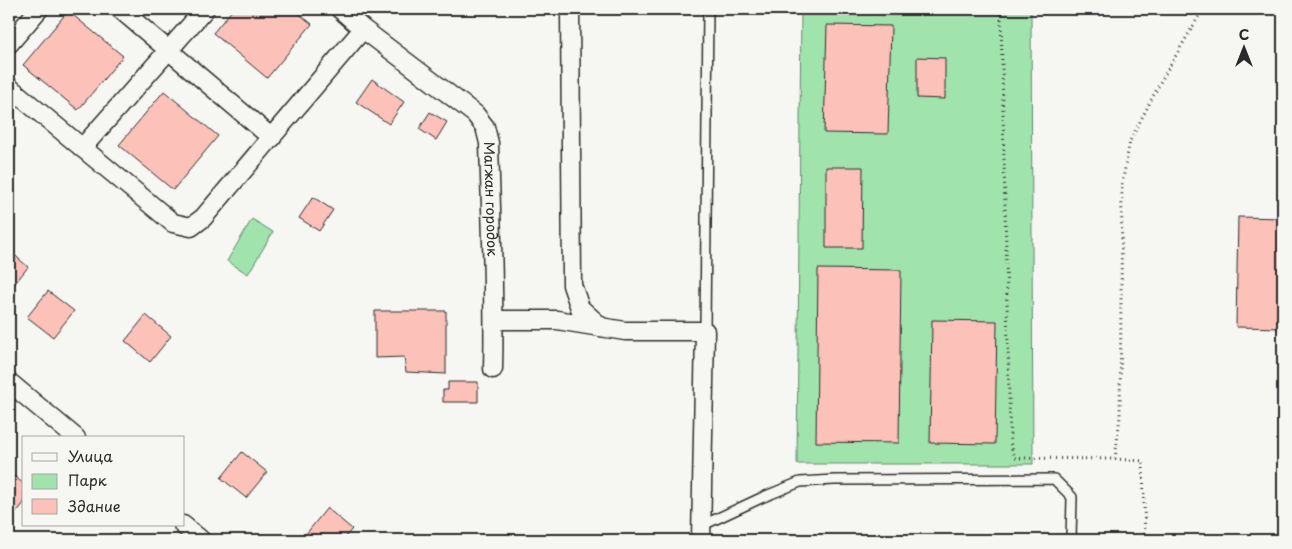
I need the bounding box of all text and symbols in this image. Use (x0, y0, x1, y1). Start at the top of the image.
north arrow (1220, 22, 1270, 72)
text: С (1239, 24, 1249, 45)
street label: Магжан городок (479, 141, 504, 257)
legend (22, 436, 185, 526)
text: Улица (68, 444, 113, 467)
text: Парк (68, 468, 107, 491)
text: Здание (68, 494, 121, 517)

